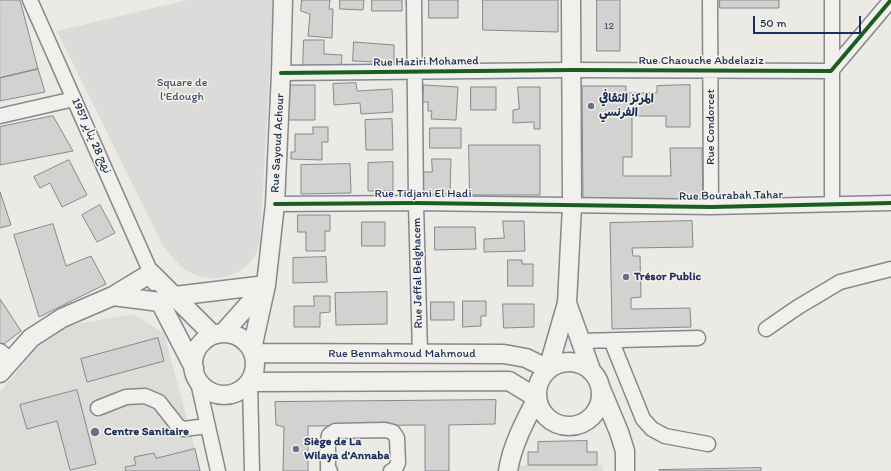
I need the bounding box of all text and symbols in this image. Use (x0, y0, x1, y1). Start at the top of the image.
scale bar (755, 8, 863, 34)
text: 50 m (760, 16, 786, 30)
house number: 12 (604, 20, 614, 32)
street label: Rue Haziri Mohamed (373, 54, 479, 70)
street label: Rue Chaouche Abdelaziz (638, 54, 764, 68)
park label: Square de l'Edough (157, 76, 207, 104)
street label: Rue Condorcet (704, 89, 718, 165)
place label: المركز الثقافي الفرنسي (599, 92, 654, 120)
street label: Rue Sayoud Achour (268, 93, 288, 193)
street label: نهج 28 يناير 1957 (68, 96, 114, 176)
marker: المركز الثقافي الفرنسي (586, 101, 596, 111)
street label: Rue Tidjani El Hadi (374, 187, 472, 201)
street label: Rue Bourabah Tahar (679, 188, 783, 204)
street label: Rue Jeffal Belghacem (410, 217, 426, 329)
place label: Trésor Public (634, 270, 701, 284)
marker: Trésor Public (621, 272, 631, 282)
street label: Rue Benmahmoud Mahmoud (328, 347, 476, 361)
place label: Centre Sanitaire (104, 425, 189, 439)
marker: Centre Sanitaire (89, 426, 101, 438)
place label: Siège de La Wilaya d'Annaba (304, 435, 389, 463)
marker: Siège de La Wilaya d'Annaba (291, 444, 301, 454)

